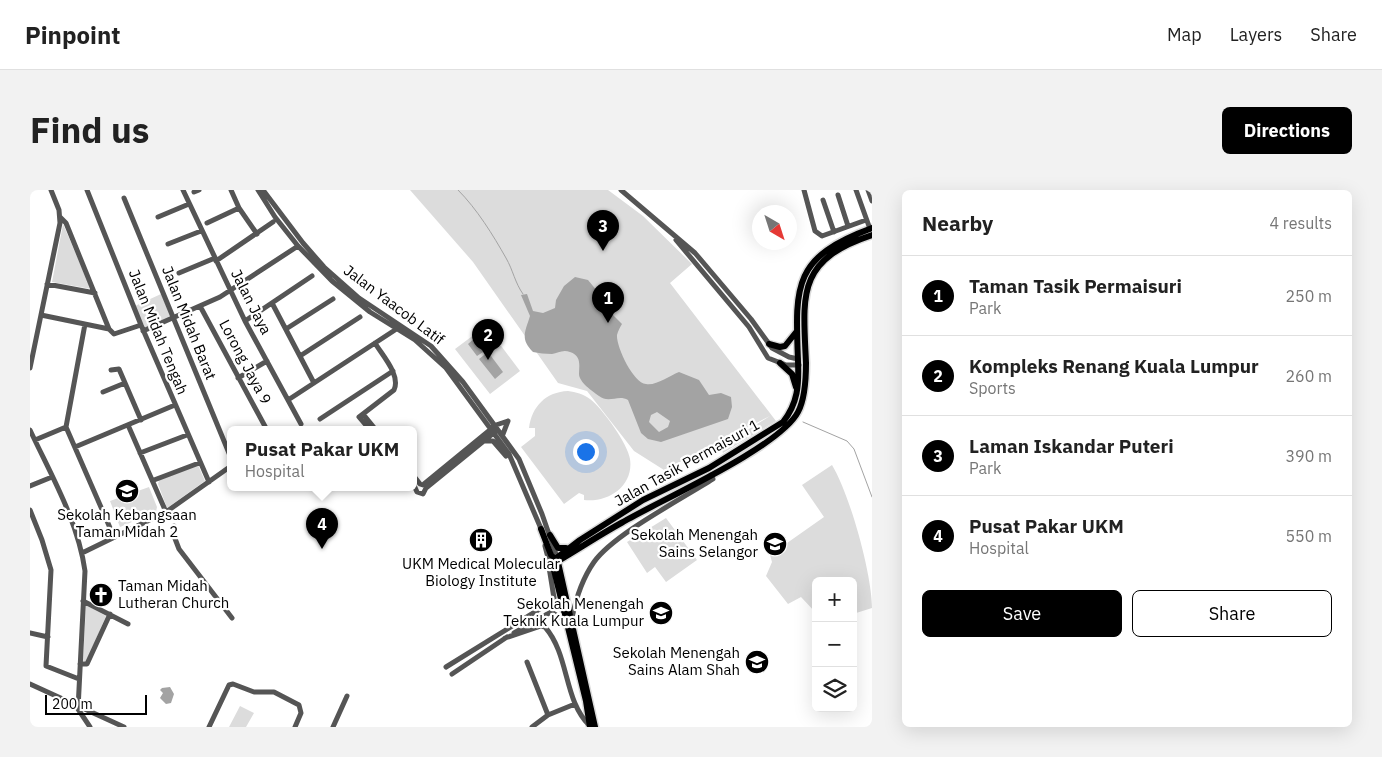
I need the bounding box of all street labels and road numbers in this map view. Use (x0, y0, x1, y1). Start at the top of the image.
street label: Jalan Yaacob Latif (340, 260, 449, 349)
street label: Jalan Midah Barat (158, 263, 221, 382)
street label: Jalan Midah Tengah (125, 266, 192, 397)
street label: Jalan Jaya (227, 266, 276, 338)
street label: Lorong Jaya 9 (215, 316, 276, 407)
street label: Jalan Tasik Permaisuri 1 (611, 415, 763, 510)

